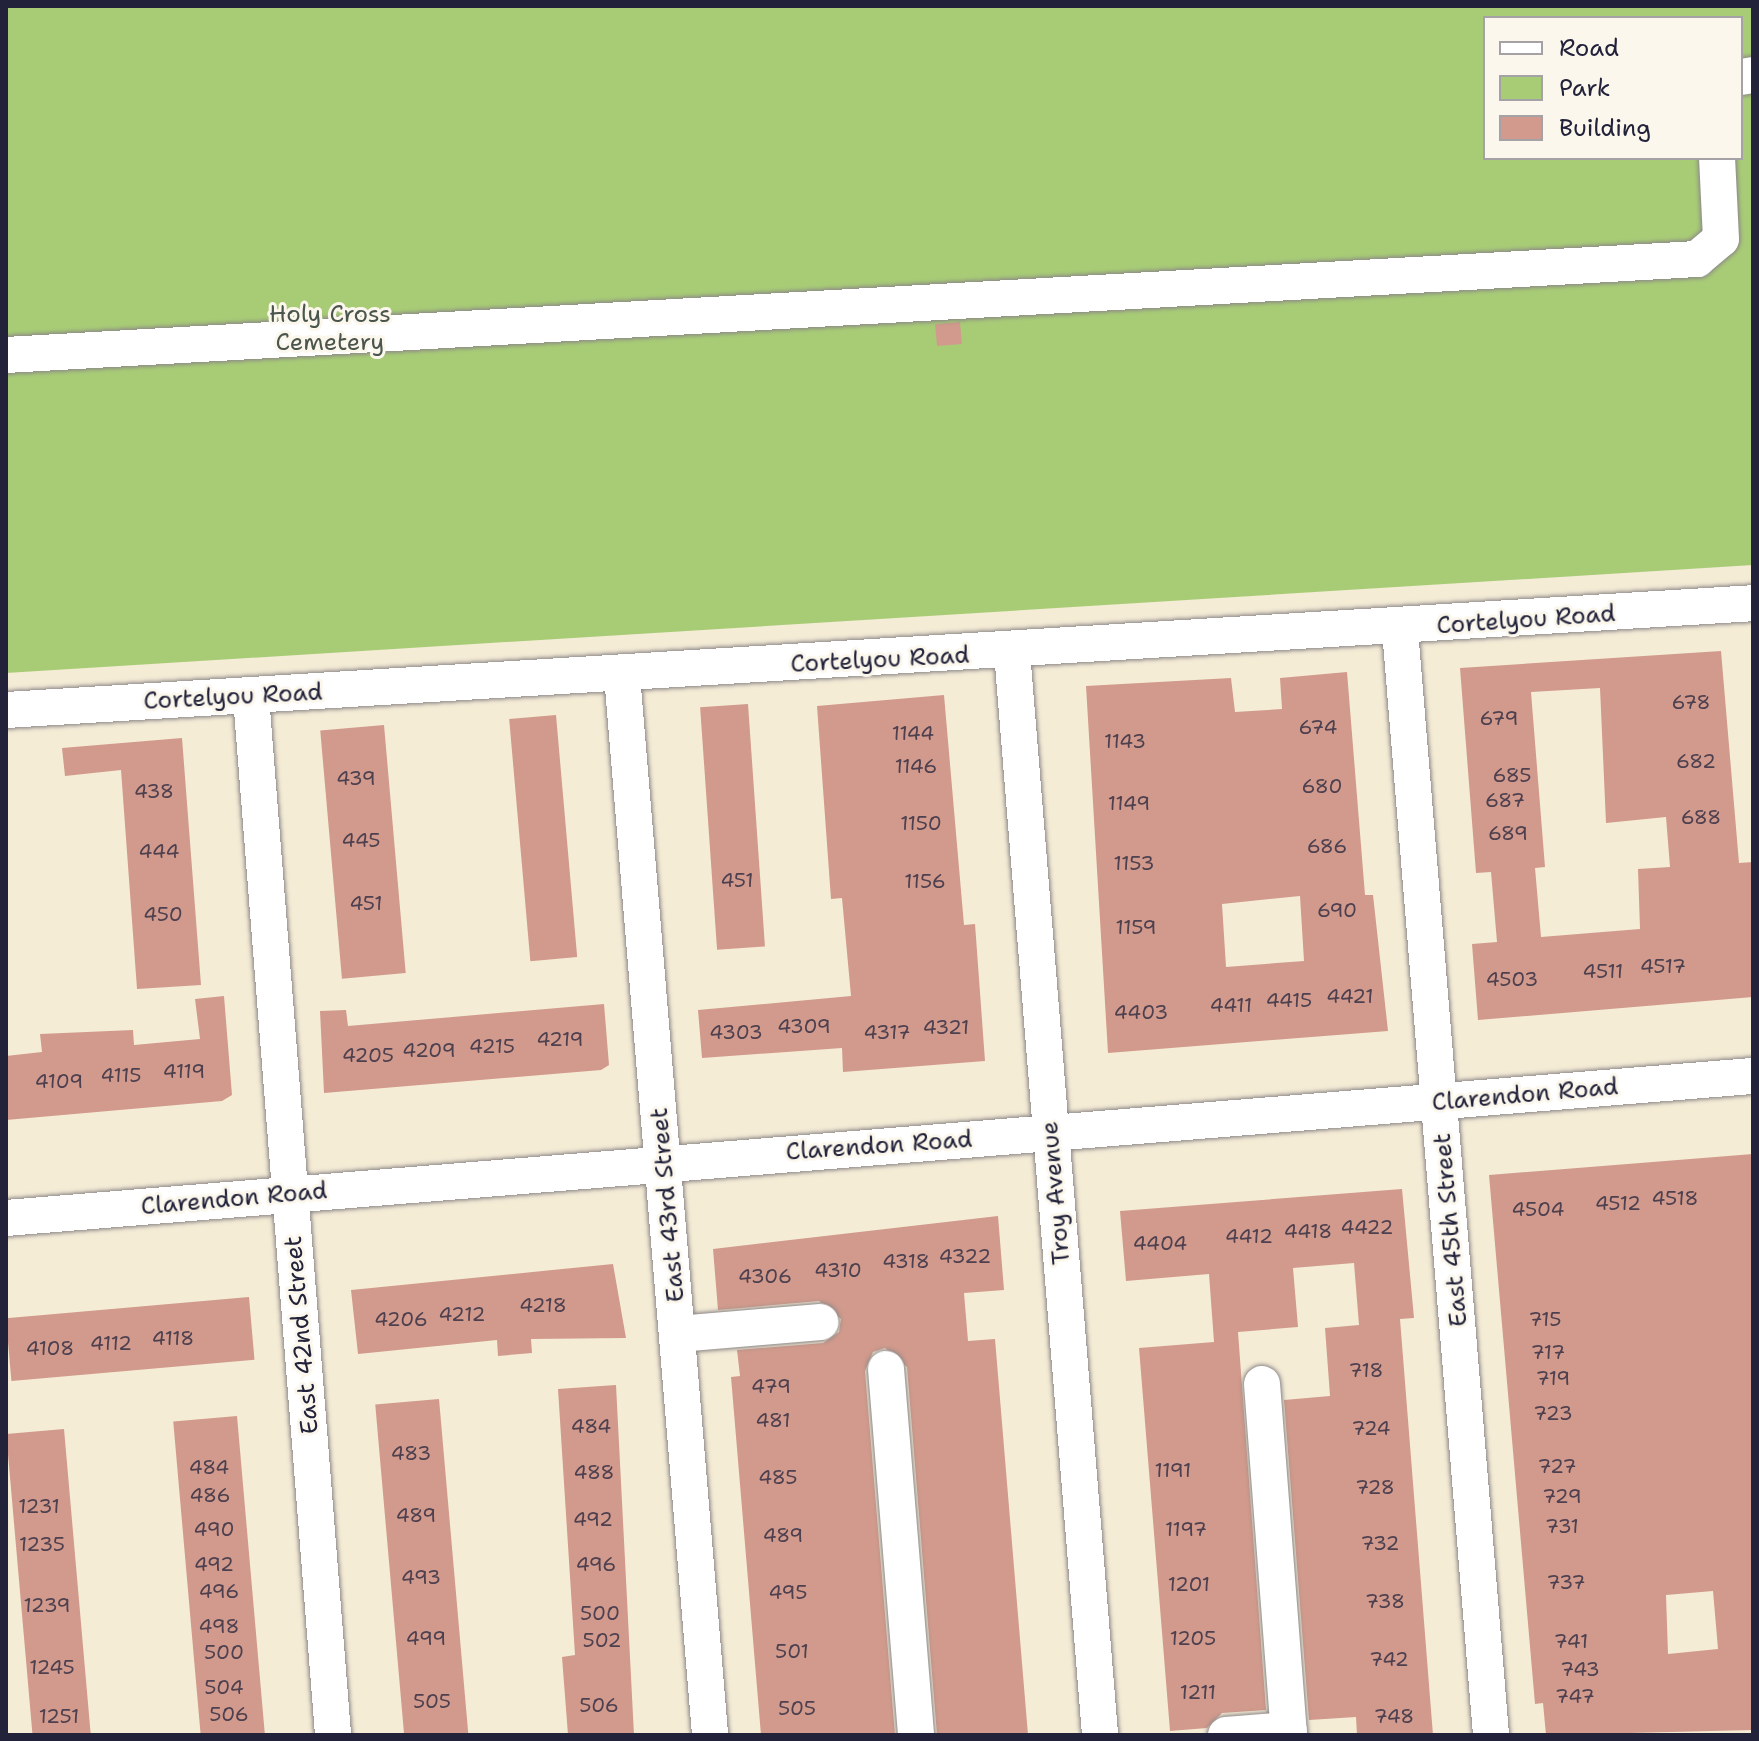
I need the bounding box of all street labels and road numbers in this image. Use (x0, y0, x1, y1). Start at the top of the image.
street label: Cortelyou Road (1436, 599, 1616, 641)
street label: Cortelyou Road (790, 641, 970, 679)
street label: Cortelyou Road (143, 678, 323, 716)
street label: Clarendon Road (1431, 1073, 1619, 1117)
street label: East 43rd Street (645, 1107, 691, 1303)
street label: Troy Avenue (1035, 1120, 1077, 1266)
street label: Clarendon Road (785, 1125, 973, 1167)
street label: East 45th Street (1428, 1132, 1474, 1328)
street label: Clarendon Road (140, 1177, 328, 1221)
street label: East 42nd Street (279, 1235, 325, 1435)

